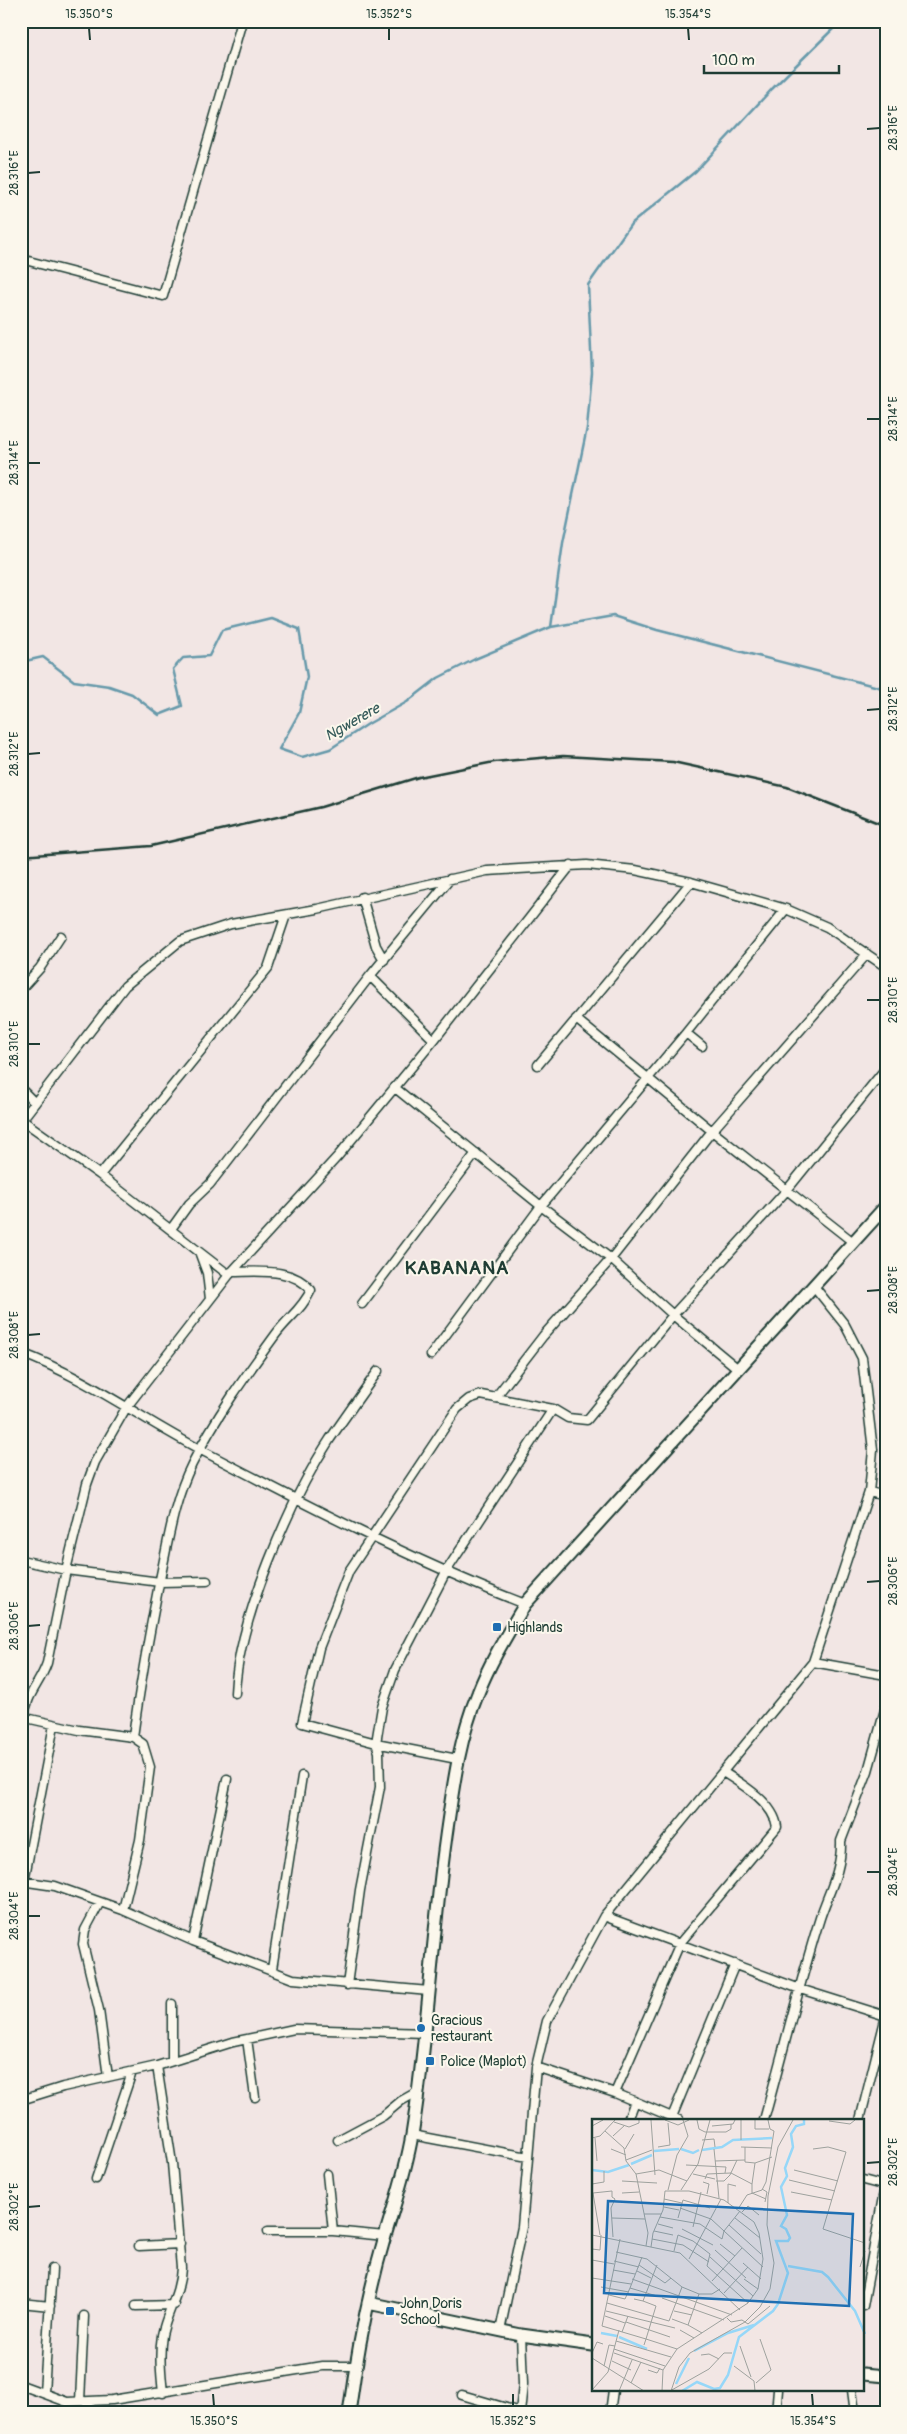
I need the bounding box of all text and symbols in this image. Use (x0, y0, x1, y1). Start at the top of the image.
text: 15.350°S (65, 7, 113, 22)
text: 15.352°S (366, 7, 412, 22)
text: 15.354°S (665, 7, 711, 22)
scale bar (704, 42, 840, 74)
text: 100 m (712, 51, 755, 70)
text: 28.316°E (886, 105, 901, 151)
text: 28.316°E (7, 150, 22, 196)
text: 28.314°E (886, 396, 901, 442)
text: 28.314°E (7, 440, 22, 486)
text: 28.312°E (886, 687, 901, 731)
water label: Ngwerere (321, 698, 384, 746)
text: 28.312°E (7, 732, 22, 776)
text: 28.310°E (886, 977, 901, 1023)
text: 28.310°E (7, 1021, 22, 1067)
district label: KABANANA (405, 1256, 509, 1280)
text: 28.308°E (886, 1266, 901, 1314)
text: 28.308°E (7, 1311, 22, 1359)
text: 28.306°E (886, 1557, 901, 1605)
text: 28.306°E (7, 1602, 22, 1650)
place label: Highlands (507, 1619, 563, 1636)
marker: Highlands (491, 1621, 503, 1633)
text: 28.304°E (886, 1848, 901, 1896)
text: 28.304°E (7, 1892, 22, 1940)
place label: Gracious restaurant (431, 2012, 493, 2045)
marker: Gracious restaurant (415, 2022, 427, 2034)
place label: Police (Maplot) (440, 2053, 527, 2070)
marker: Police (Maplot) (424, 2055, 436, 2067)
inset map (592, 2119, 864, 2392)
text: 28.302°E (886, 2138, 901, 2186)
text: 28.302°E (7, 2183, 22, 2231)
place label: John Doris School (400, 2295, 463, 2328)
marker: John Doris School (384, 2305, 396, 2317)
text: 15.350°S (190, 2414, 238, 2429)
text: 15.352°S (490, 2414, 536, 2429)
text: 15.354°S (790, 2414, 836, 2429)

